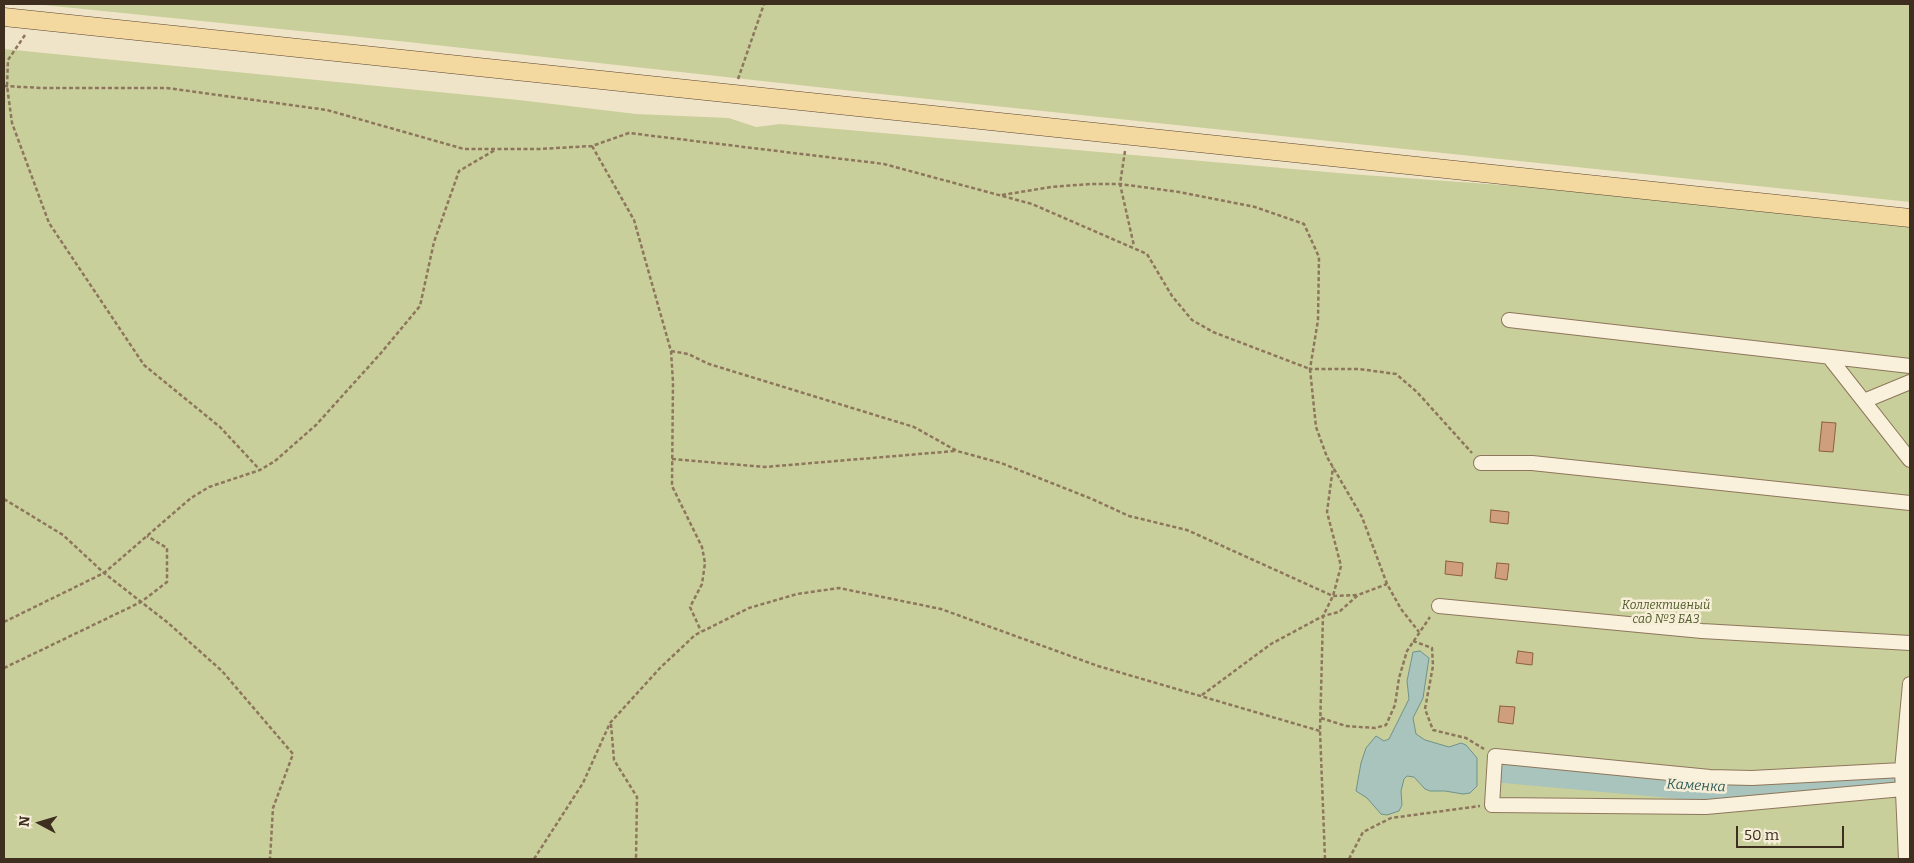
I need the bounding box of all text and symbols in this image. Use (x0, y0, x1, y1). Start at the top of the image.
park label: Коллективный сад №3 БАЗ (1622, 599, 1710, 627)
water label: Каменка (1666, 776, 1726, 796)
north arrow (15, 798, 65, 848)
text: N (16, 815, 34, 828)
scale bar (1739, 816, 1846, 848)
text: 50 m (1744, 826, 1779, 844)

